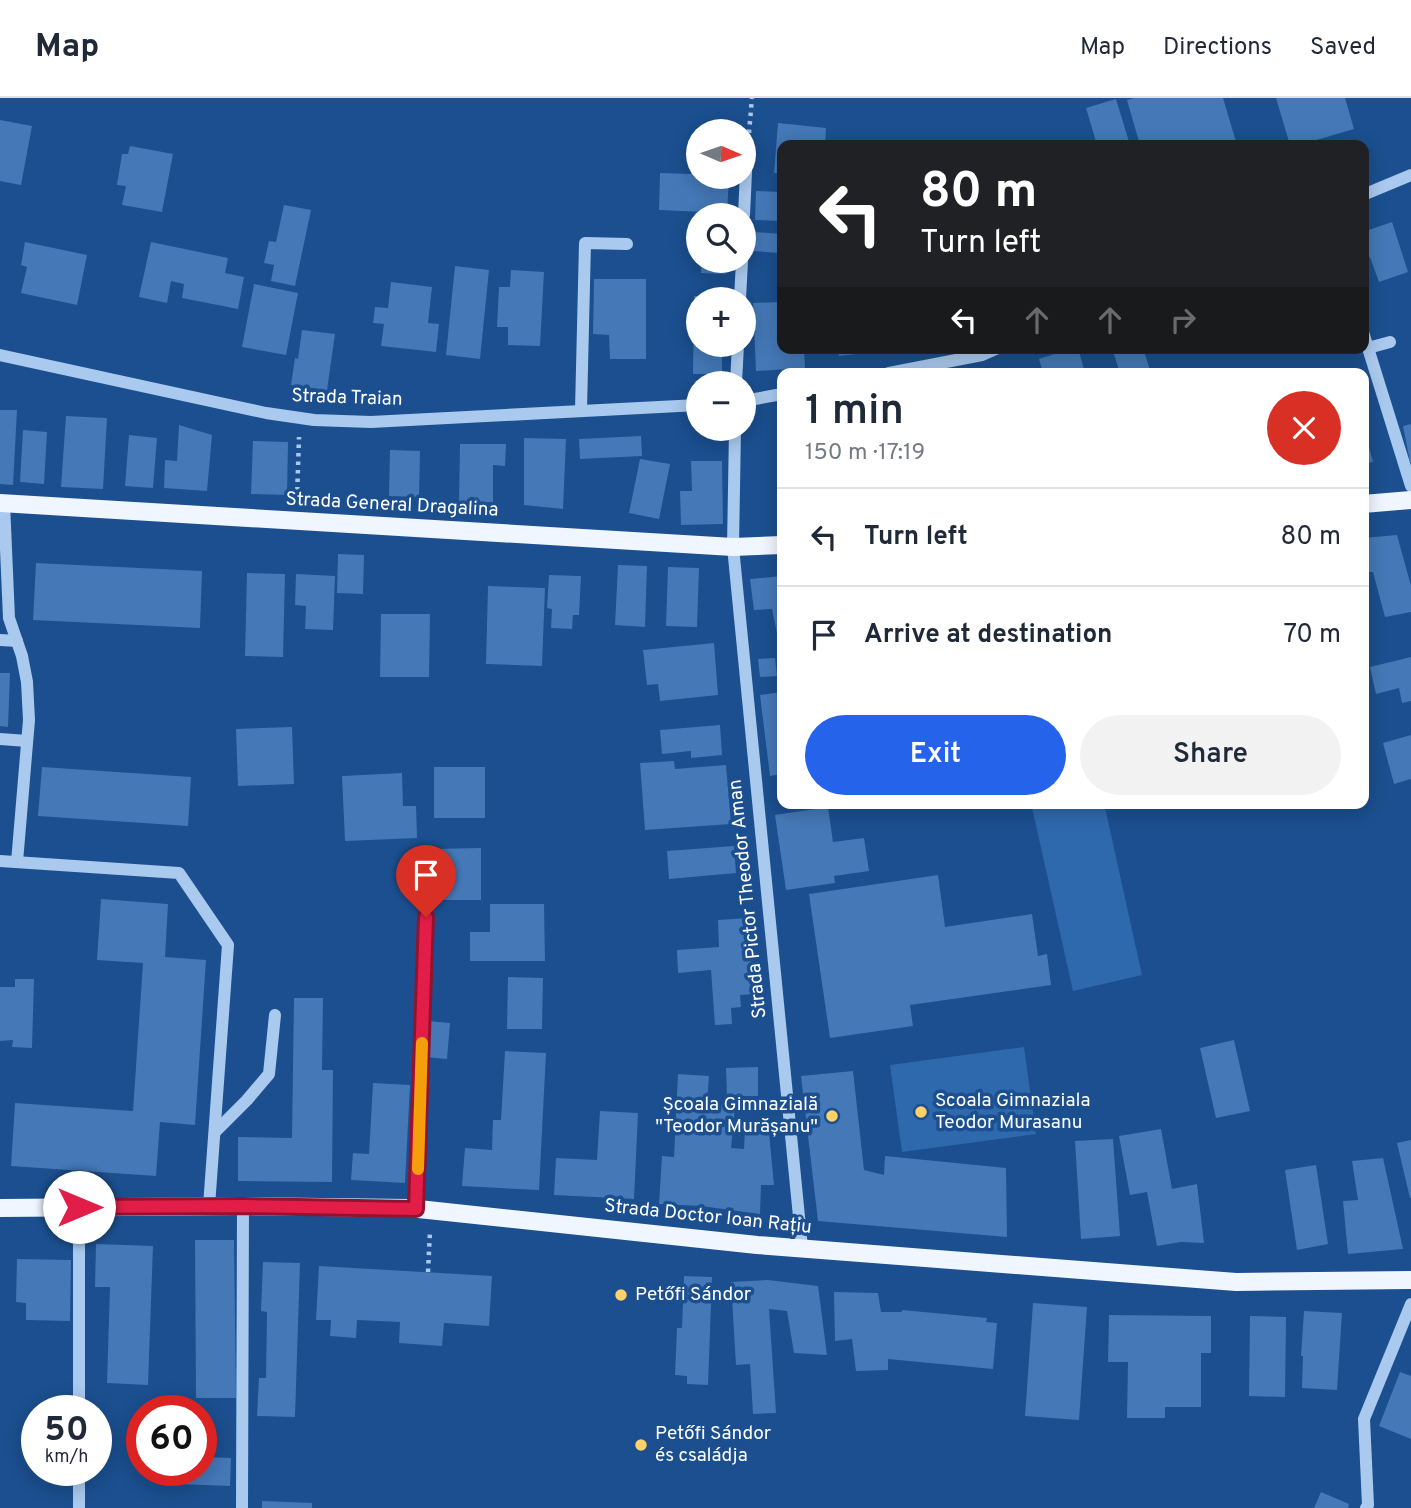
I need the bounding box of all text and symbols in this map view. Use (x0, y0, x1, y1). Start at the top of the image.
text: Map (35, 27, 99, 69)
text: Map (1080, 33, 1125, 63)
text: Directions (1163, 33, 1272, 63)
text: Saved (1310, 33, 1376, 63)
north arrow (686, 119, 756, 189)
map controls (686, 119, 756, 441)
text: 80 m (920, 163, 1037, 225)
icon: left (805, 168, 896, 259)
button: search (686, 203, 756, 273)
text: Turn left (920, 224, 1041, 264)
button: + (686, 287, 756, 357)
icon: left (945, 301, 983, 339)
icon: ahead (1018, 301, 1056, 339)
icon: ahead (1091, 301, 1129, 339)
icon: right (1164, 301, 1202, 339)
button: − (686, 371, 756, 441)
street label: Strada Traian (291, 384, 403, 412)
text: 1 min (805, 386, 904, 439)
button: close (1267, 391, 1341, 465)
text: 150 m · 17:19 (805, 439, 925, 468)
street label: Strada General Dragalina (285, 487, 499, 523)
icon: left (805, 518, 843, 556)
text: Turn left (864, 521, 968, 554)
text: 80 m (1281, 521, 1341, 554)
icon: arrive (805, 616, 843, 654)
text: Arrive at destination (864, 619, 1112, 652)
text: 70 m (1283, 619, 1341, 652)
button: Exit (805, 715, 1066, 795)
button: Share (1080, 715, 1341, 795)
street label: Strada Pictor Theodor Aman (723, 778, 773, 1020)
pin (396, 845, 456, 917)
icon: arrive (407, 856, 445, 894)
place label: Scoala Gimnaziala Teodor Murasanu (935, 1089, 1090, 1135)
place label: Școala Gimnazială "Teodor Murășanu" (655, 1093, 818, 1139)
marker: Scoala Gimnaziala Teodor Murasanu (913, 1104, 929, 1120)
marker: Școala Gimnazială "Teodor Murășanu" (824, 1108, 840, 1124)
position arrow (42, 1170, 116, 1244)
street label: Strada Doctor Ioan Rațiu (603, 1194, 813, 1240)
place label: Petőfi Sándor (635, 1283, 752, 1307)
marker: Petőfi Sándor (613, 1287, 629, 1303)
speed limit sign: 60 (126, 1395, 217, 1486)
text: 50 (44, 1409, 89, 1453)
place label: Petőfi Sándor és családja (655, 1422, 772, 1468)
marker: Petőfi Sándor és családja (633, 1437, 649, 1453)
text: km/h (45, 1446, 88, 1469)

